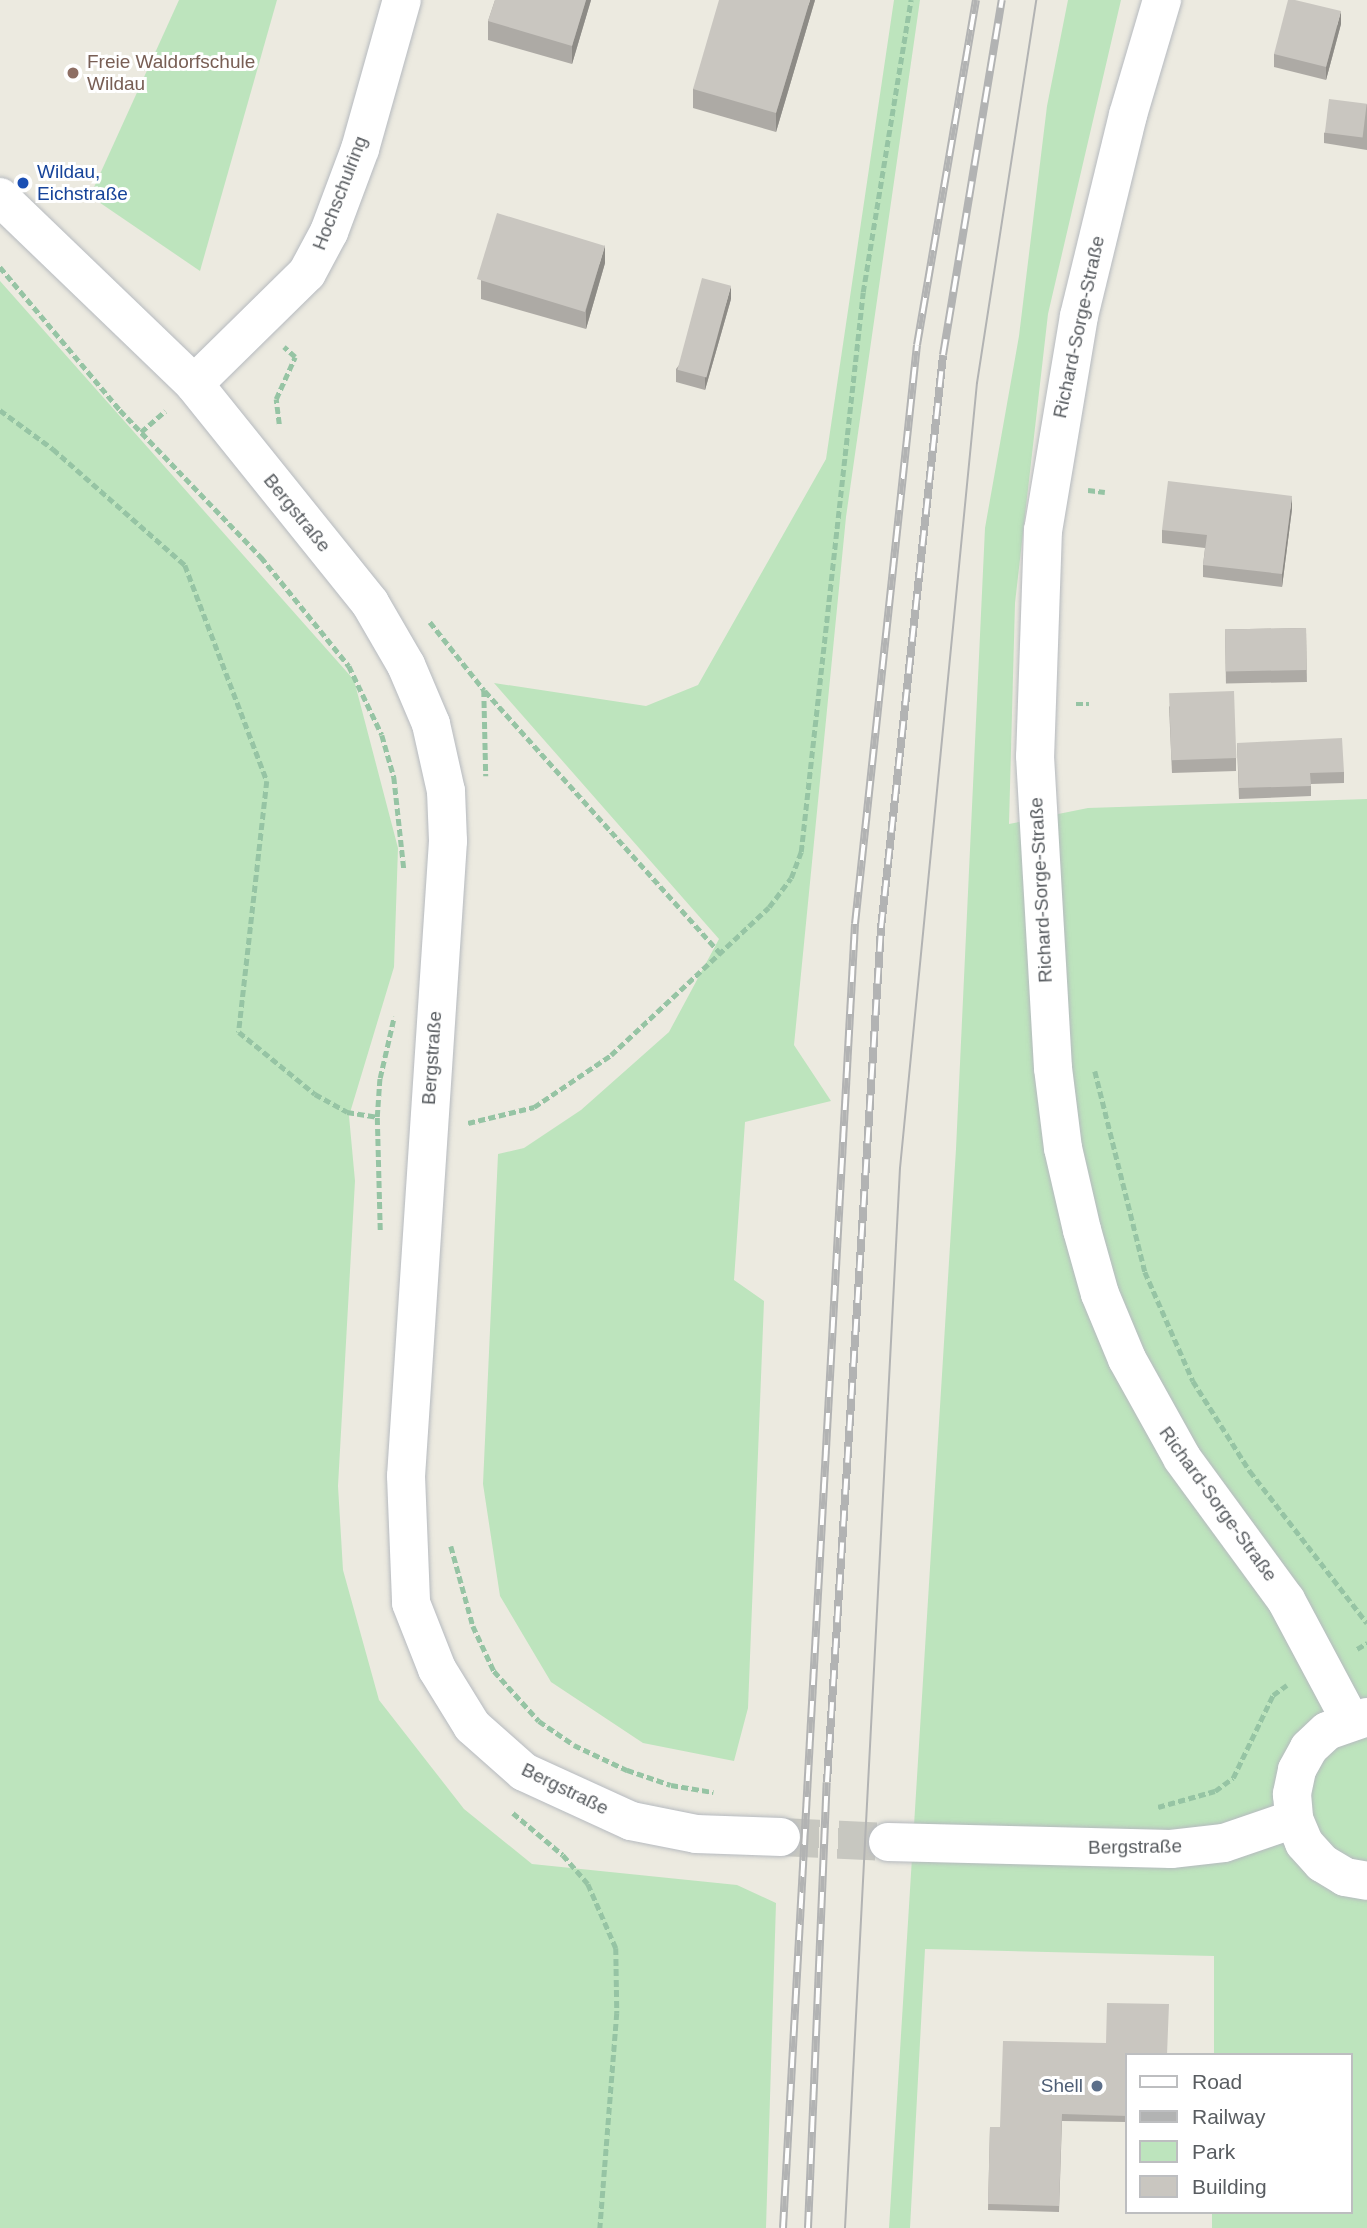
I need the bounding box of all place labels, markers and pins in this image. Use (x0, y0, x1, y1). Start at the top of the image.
place label: Freie Waldorfschule Wildau (87, 51, 255, 95)
marker: Freie Waldorfschule Wildau (65, 65, 81, 81)
place label: Wildau, Eichstraße (37, 161, 128, 205)
marker: Wildau, Eichstraße (15, 175, 31, 191)
place label: Shell (1041, 2075, 1083, 2097)
marker: Shell (1089, 2078, 1105, 2094)

